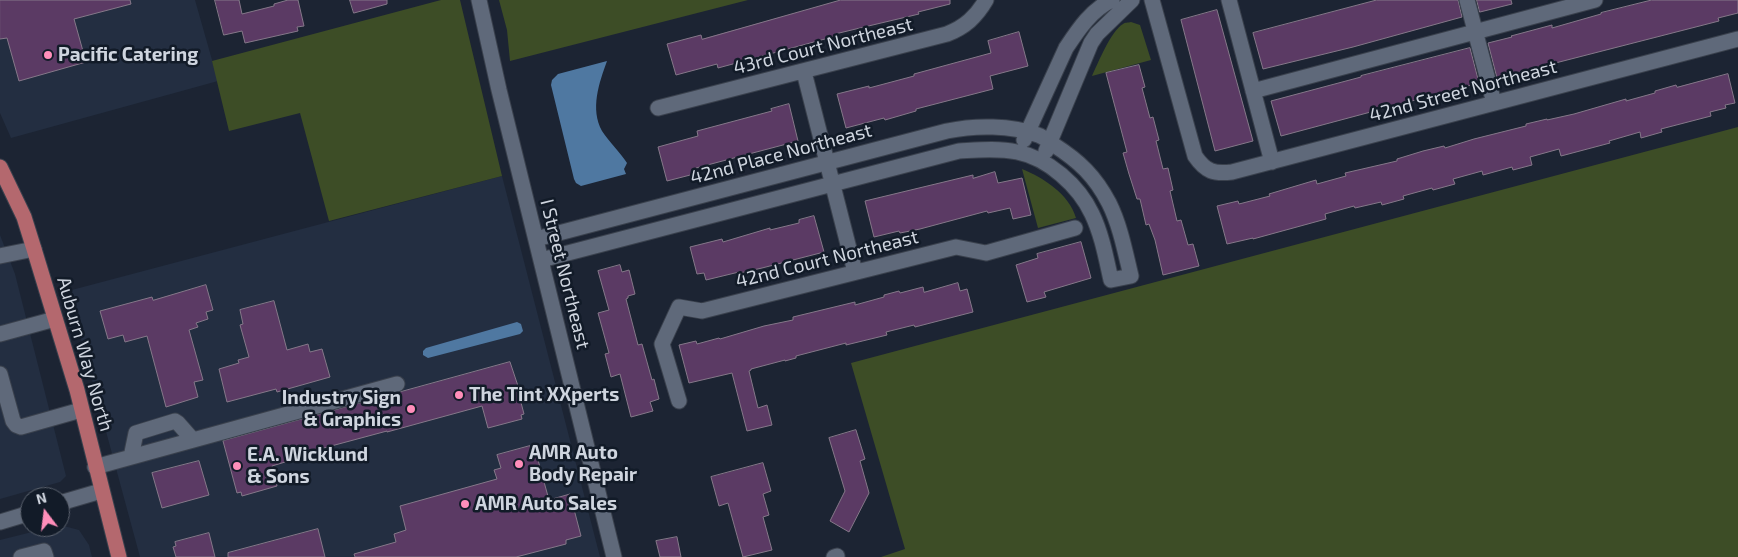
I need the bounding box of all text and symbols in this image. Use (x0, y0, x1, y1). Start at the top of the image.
street label: 43rd Court Northeast (731, 13, 915, 79)
place label: Pacific Catering (58, 44, 198, 66)
marker: Pacific Catering (42, 49, 54, 61)
street label: 42nd Street Northeast (1367, 55, 1559, 127)
street label: 42nd Place Northeast (688, 119, 874, 189)
street label: I Street Northeast (535, 197, 595, 351)
street label: 42nd Court Northeast (733, 225, 921, 293)
street label: Auburn Way North (52, 274, 118, 434)
place label: The Tint XXperts (469, 384, 619, 406)
place label: Industry Sign & Graphics (282, 387, 401, 431)
marker: The Tint XXperts (453, 389, 465, 401)
marker: Industry Sign & Graphics (405, 403, 417, 415)
place label: AMR Auto Body Repair (529, 442, 637, 486)
place label: E.A. Wicklund & Sons (247, 444, 368, 488)
marker: AMR Auto Body Repair (513, 458, 525, 470)
marker: E.A. Wicklund & Sons (231, 460, 243, 472)
north arrow (20, 487, 70, 537)
text: N (34, 488, 48, 508)
place label: AMR Auto Sales (475, 493, 617, 515)
marker: AMR Auto Sales (459, 498, 471, 510)

